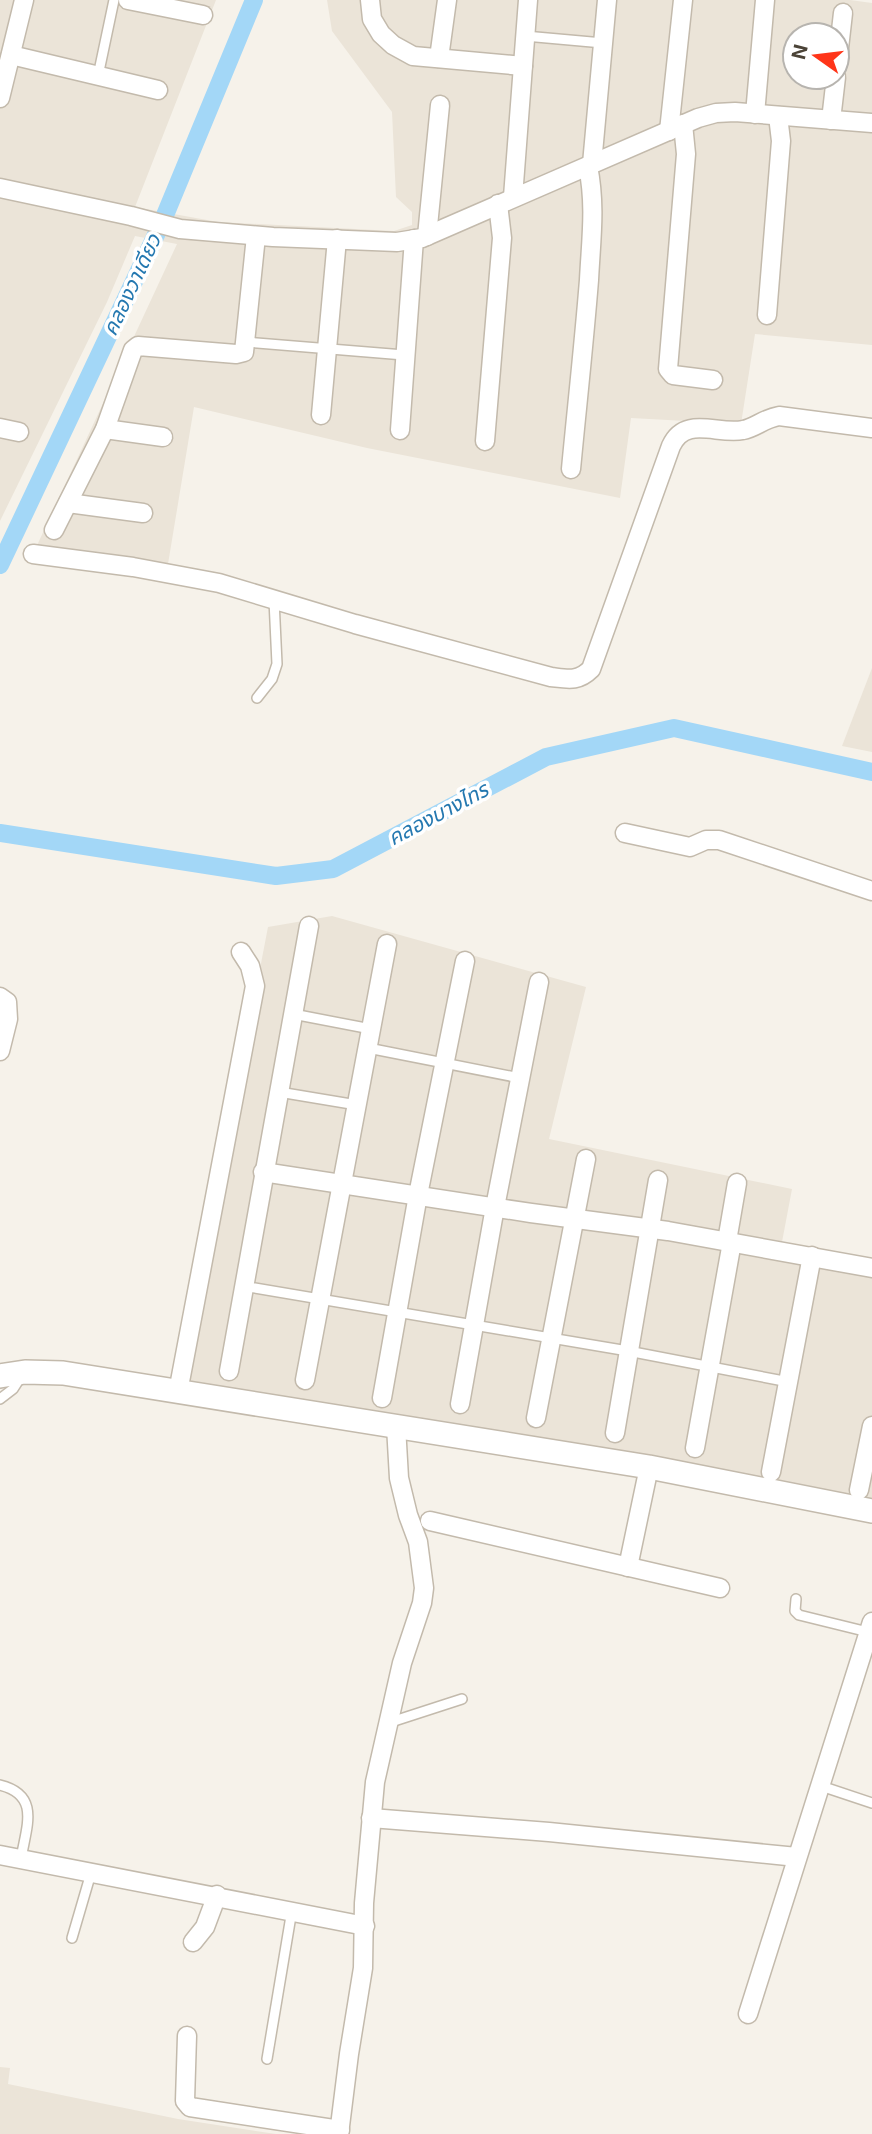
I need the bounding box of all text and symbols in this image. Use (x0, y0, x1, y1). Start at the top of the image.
north arrow (781, 21, 851, 91)
text: N (787, 42, 813, 62)
water label: คลองวาเดียว (97, 230, 166, 339)
water label: คลองบางไทร (383, 776, 494, 850)

